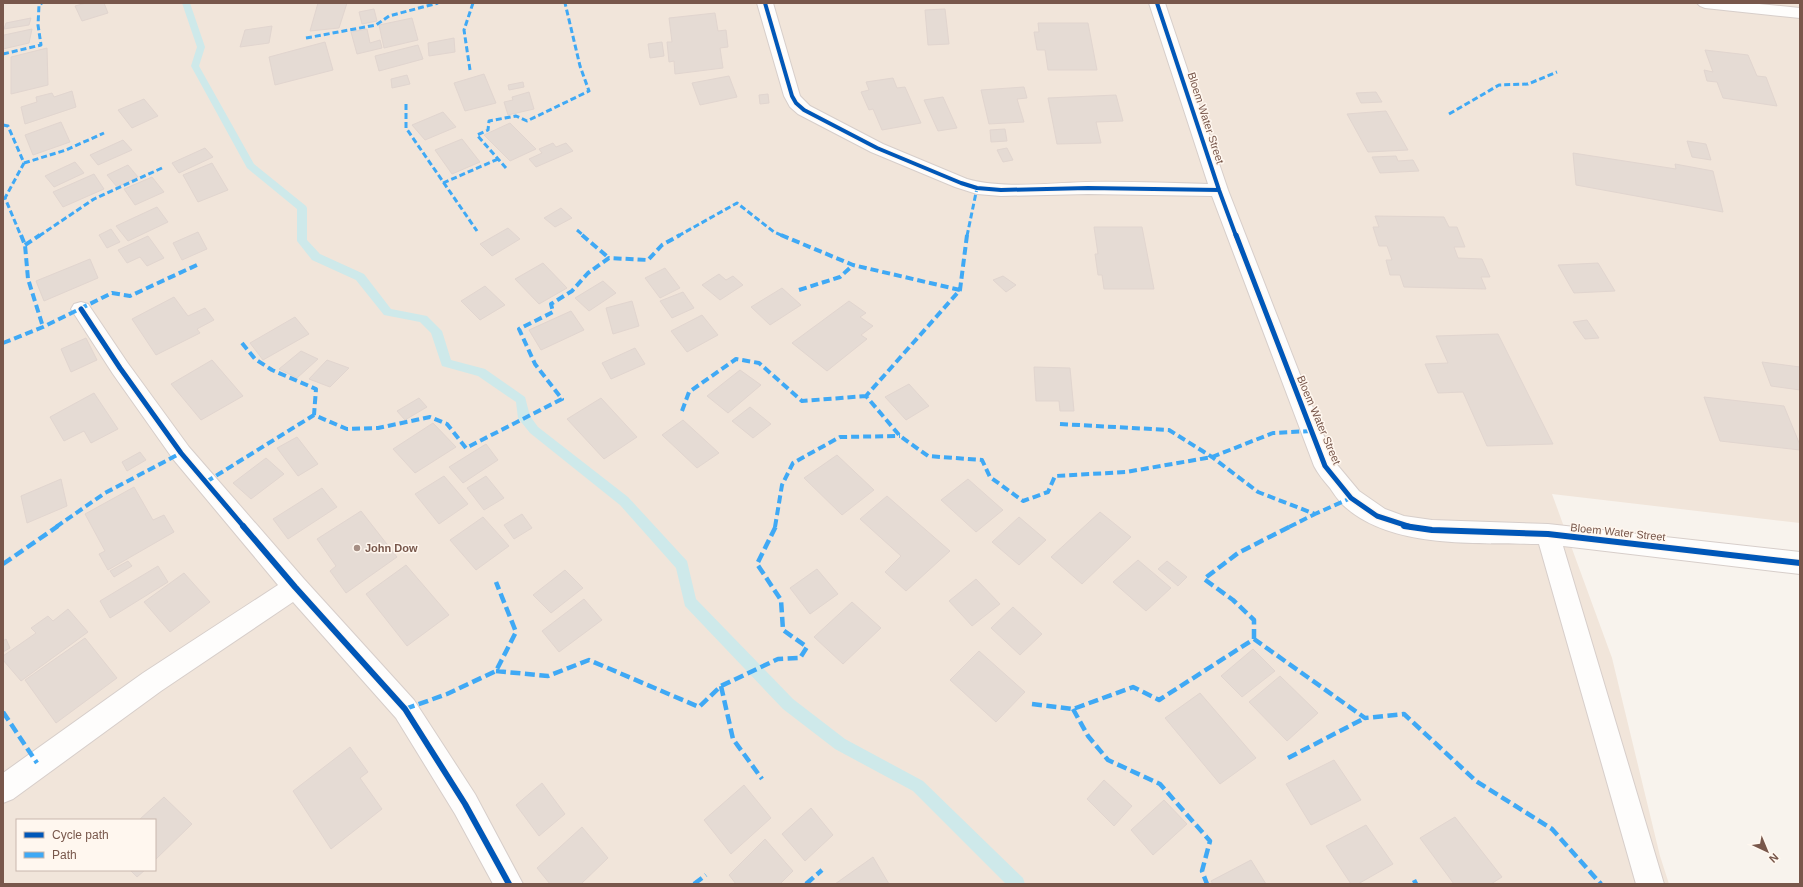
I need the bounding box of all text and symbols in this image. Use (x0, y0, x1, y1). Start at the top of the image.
street label: Bloem Water Street (1186, 71, 1226, 165)
street label: Bloem Water Street (1295, 374, 1343, 466)
street label: Bloem Water Street (1570, 521, 1666, 543)
place label: John Dow (365, 542, 418, 554)
marker: John Dow (352, 543, 362, 553)
legend (16, 819, 156, 871)
text: Cycle path (52, 828, 109, 842)
north arrow (1747, 831, 1787, 871)
text: Path (52, 848, 77, 862)
text: N (1767, 851, 1781, 865)

